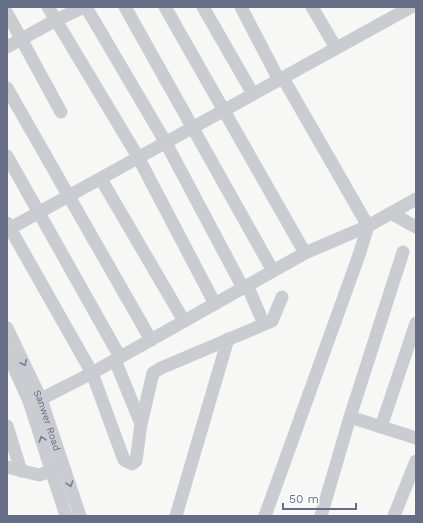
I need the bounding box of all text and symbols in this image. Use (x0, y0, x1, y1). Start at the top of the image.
one-way arrow (19, 359, 27, 366)
street label: Sanwer Road (31, 388, 63, 452)
one-way arrow (38, 435, 47, 442)
one-way arrow (65, 481, 74, 488)
scale bar (283, 485, 356, 511)
text: 50 m (289, 492, 319, 506)

